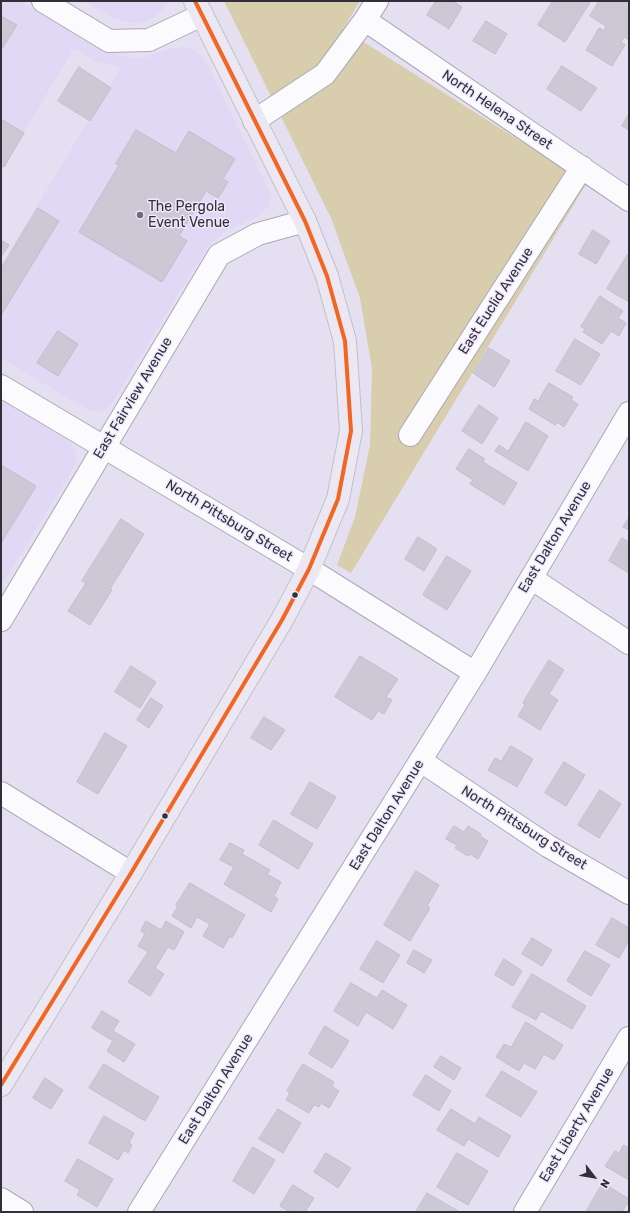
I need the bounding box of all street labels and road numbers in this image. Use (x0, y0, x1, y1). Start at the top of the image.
street label: North Helena Street (439, 67, 555, 153)
street label: East Euclid Avenue (455, 244, 537, 358)
street label: East Fairview Avenue (90, 334, 176, 462)
street label: North Pittsburg Street (162, 476, 296, 566)
street label: East Dalton Avenue (515, 478, 595, 596)
street label: East Dalton Avenue (346, 756, 428, 874)
street label: North Pittsburg Street (458, 782, 590, 874)
street label: East Dalton Avenue (175, 1030, 257, 1148)
street label: East Liberty Avenue (536, 1065, 618, 1185)

